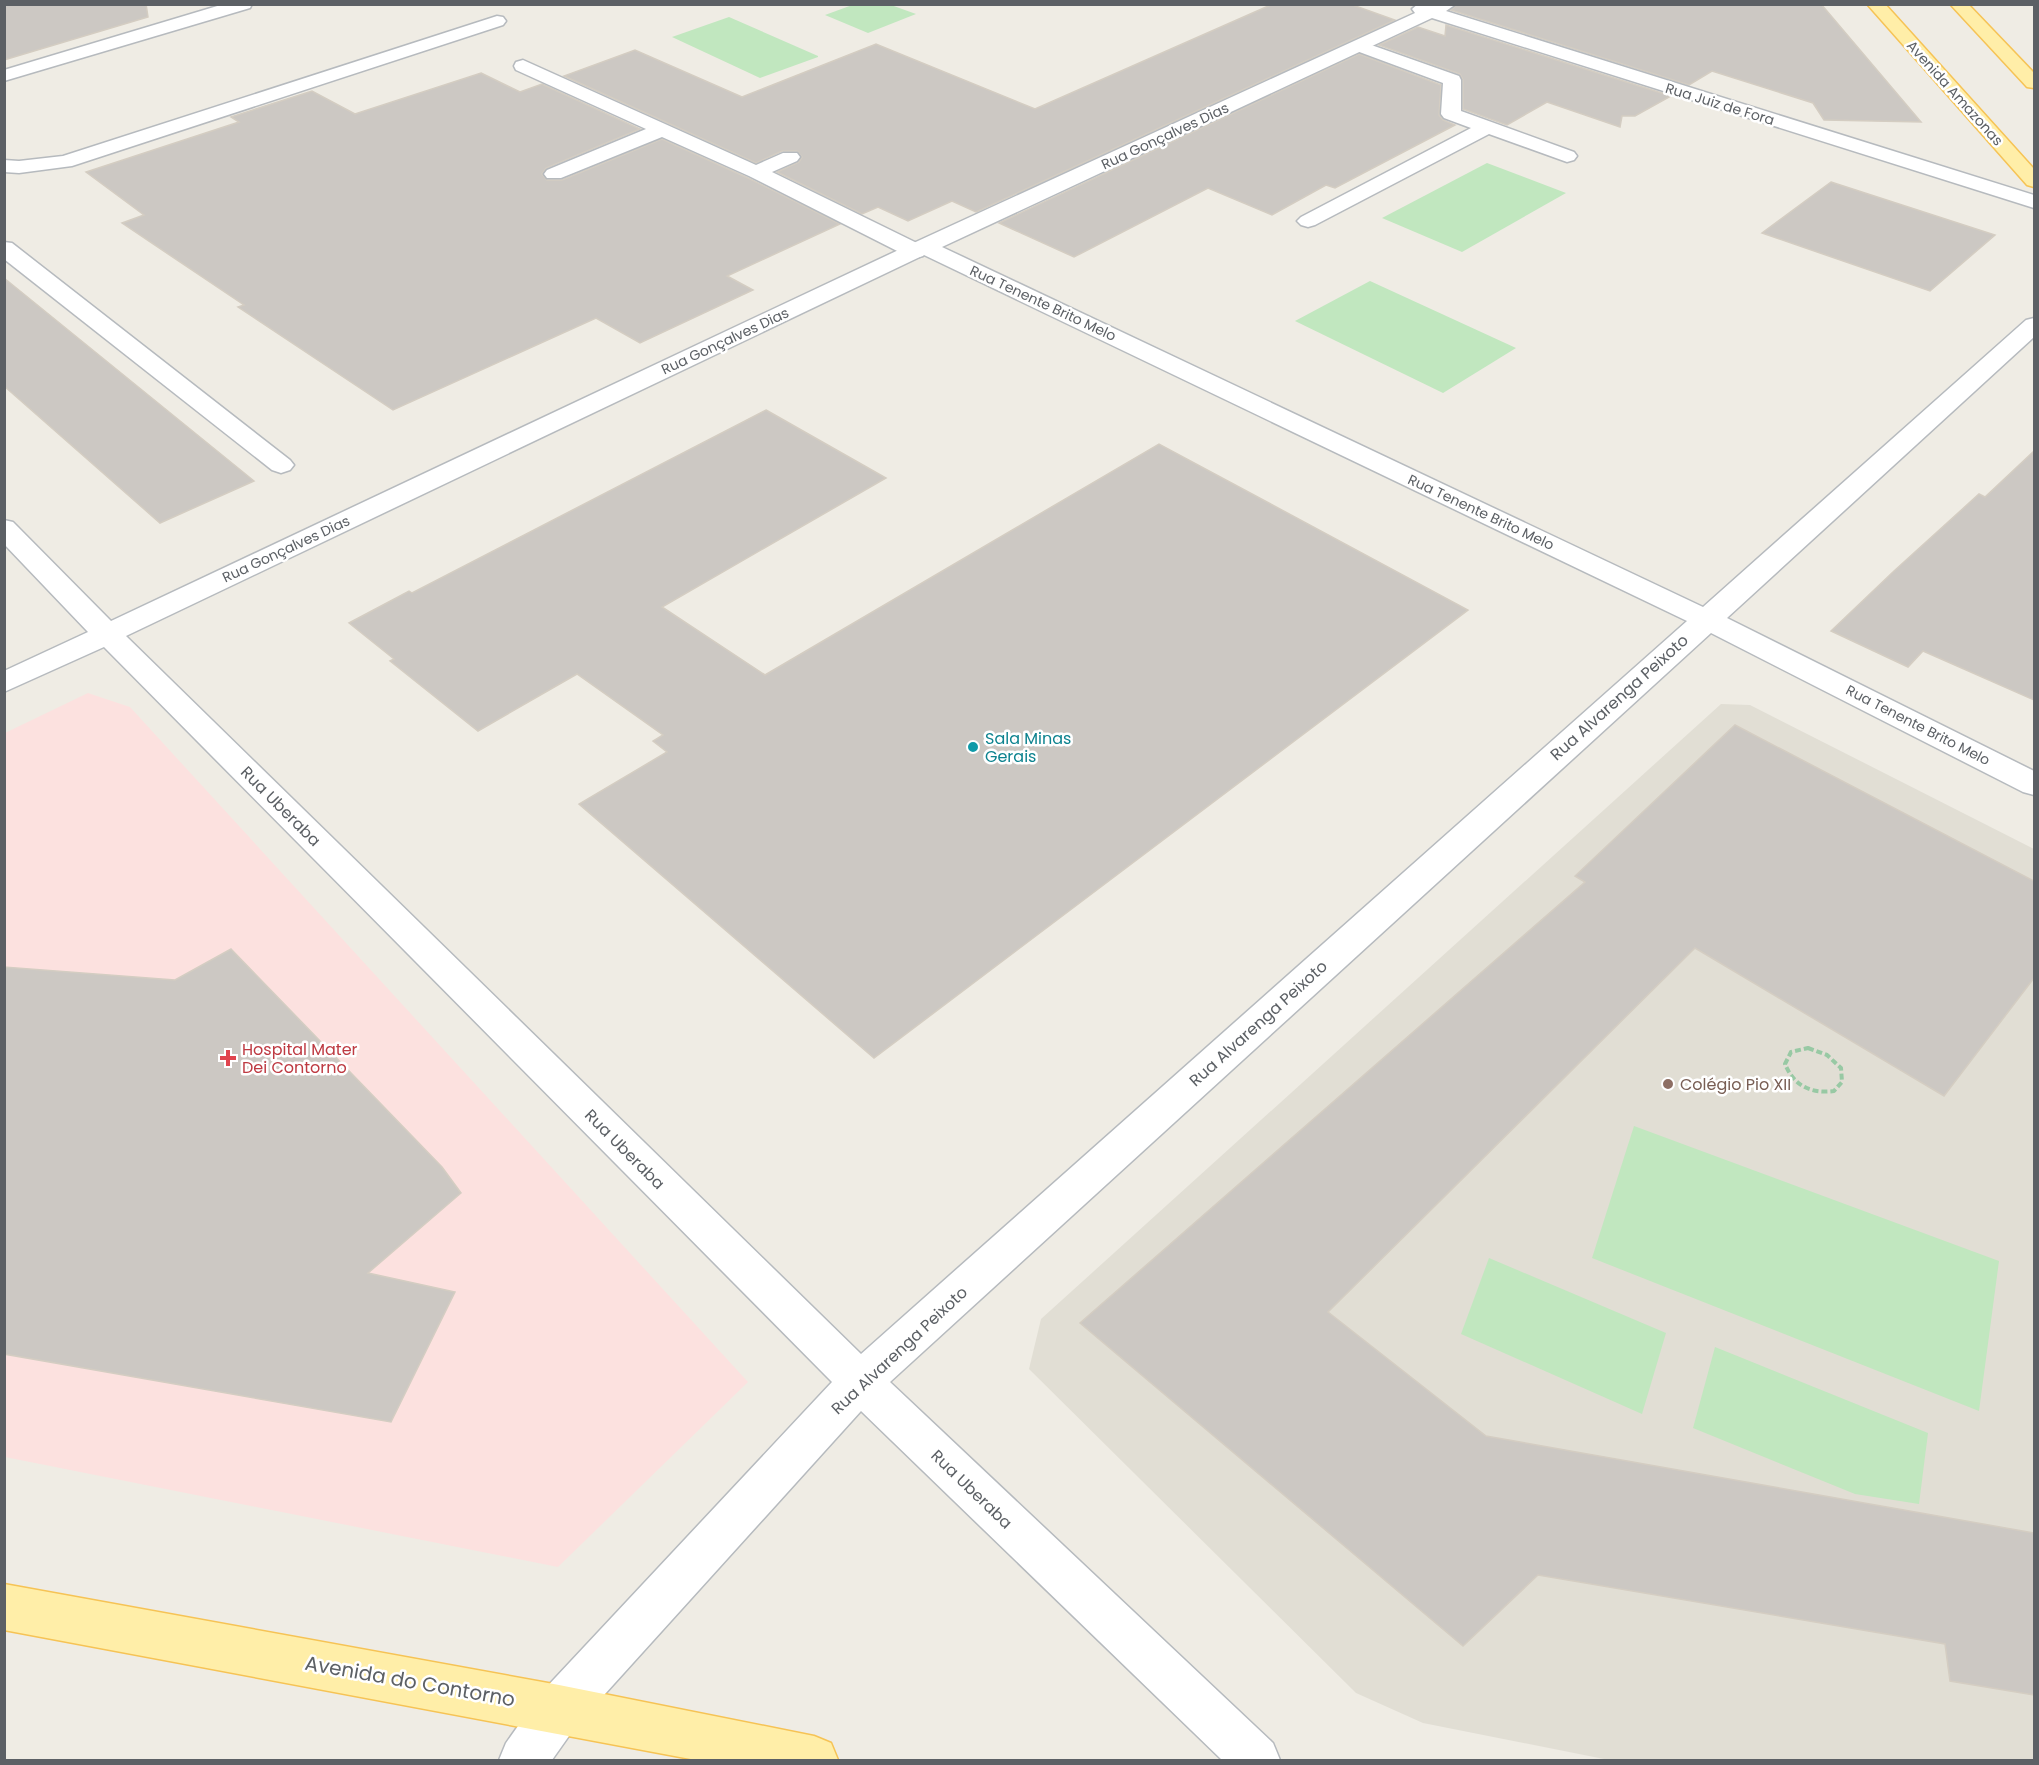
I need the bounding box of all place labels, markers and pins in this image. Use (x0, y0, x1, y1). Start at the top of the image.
place label: Sala Minas Gerais (985, 727, 1071, 768)
marker: Sala Minas Gerais (966, 740, 980, 754)
place label: Hospital Mater Dei Contorno (242, 1038, 358, 1079)
marker: Hospital Mater Dei Contorno (219, 1049, 237, 1067)
place label: Colégio Pio XII (1680, 1073, 1791, 1096)
marker: Colégio Pio XII (1661, 1077, 1675, 1091)

